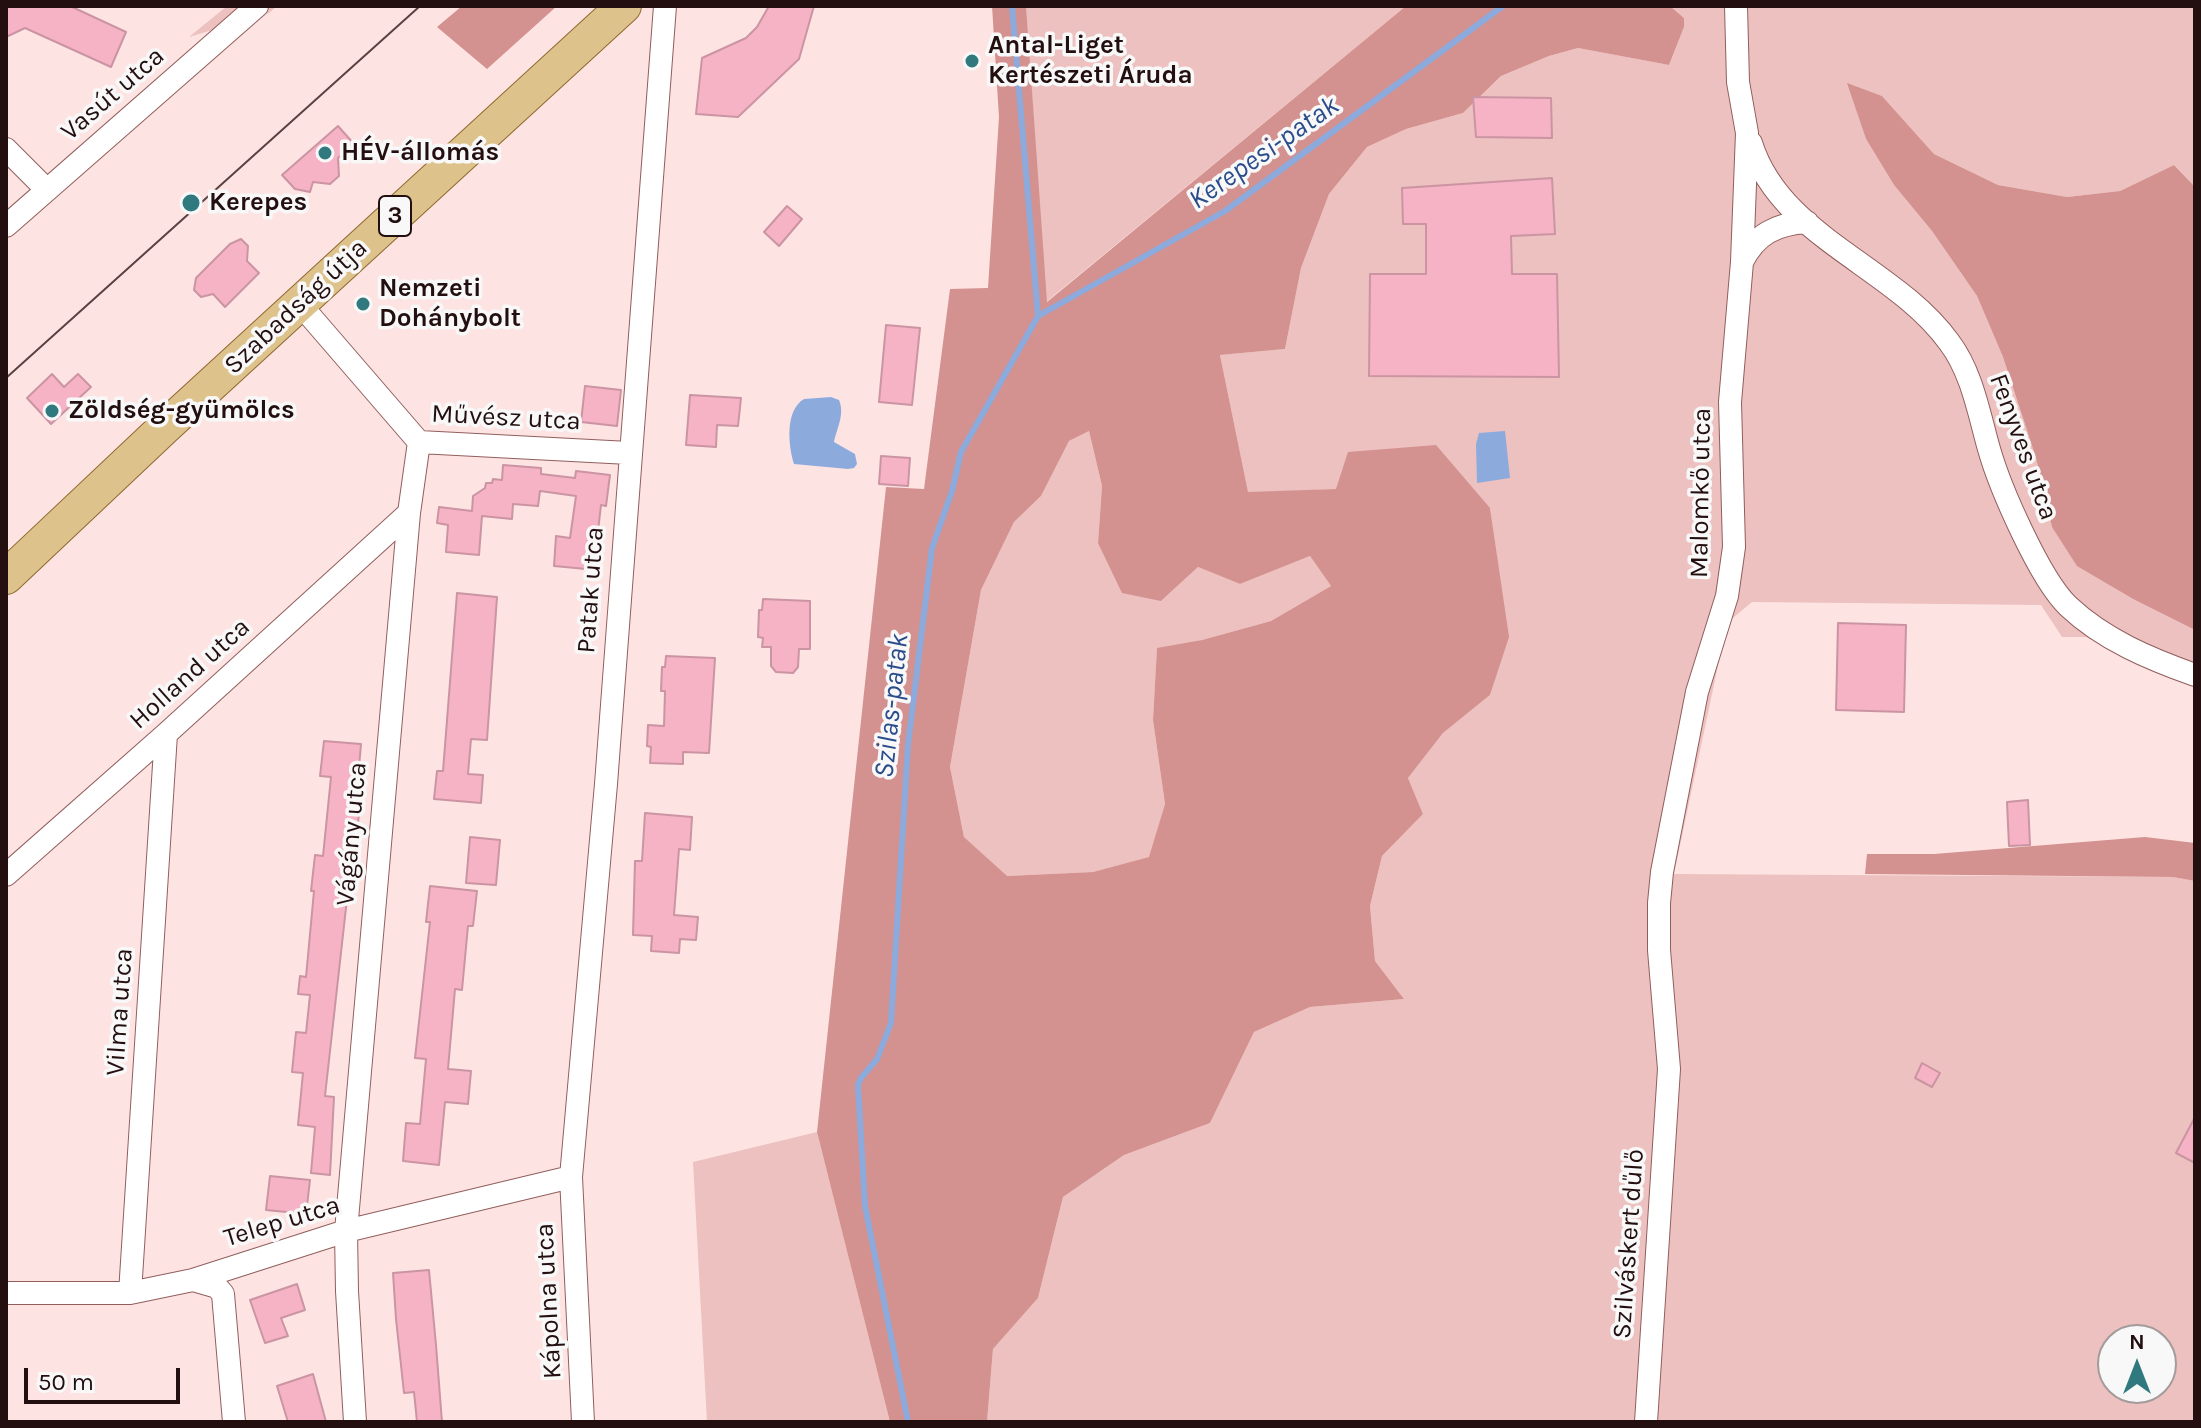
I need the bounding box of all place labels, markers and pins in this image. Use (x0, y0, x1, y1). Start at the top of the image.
place label: Antal-Liget Kertészeti Áruda (988, 30, 1193, 92)
marker: Antal-Liget Kertészeti Áruda (963, 52, 981, 70)
place label: HÉV-állomás (341, 137, 499, 169)
marker: HÉV-állomás (316, 144, 334, 162)
place label: Kerepes (209, 187, 307, 219)
marker: Kerepes (180, 192, 202, 214)
place label: Nemzeti Dohánybolt (379, 273, 521, 334)
marker: Nemzeti Dohánybolt (354, 295, 372, 313)
place label: Zöldség-gyümölcs (68, 395, 295, 427)
marker: Zöldség-gyümölcs (43, 402, 61, 420)

